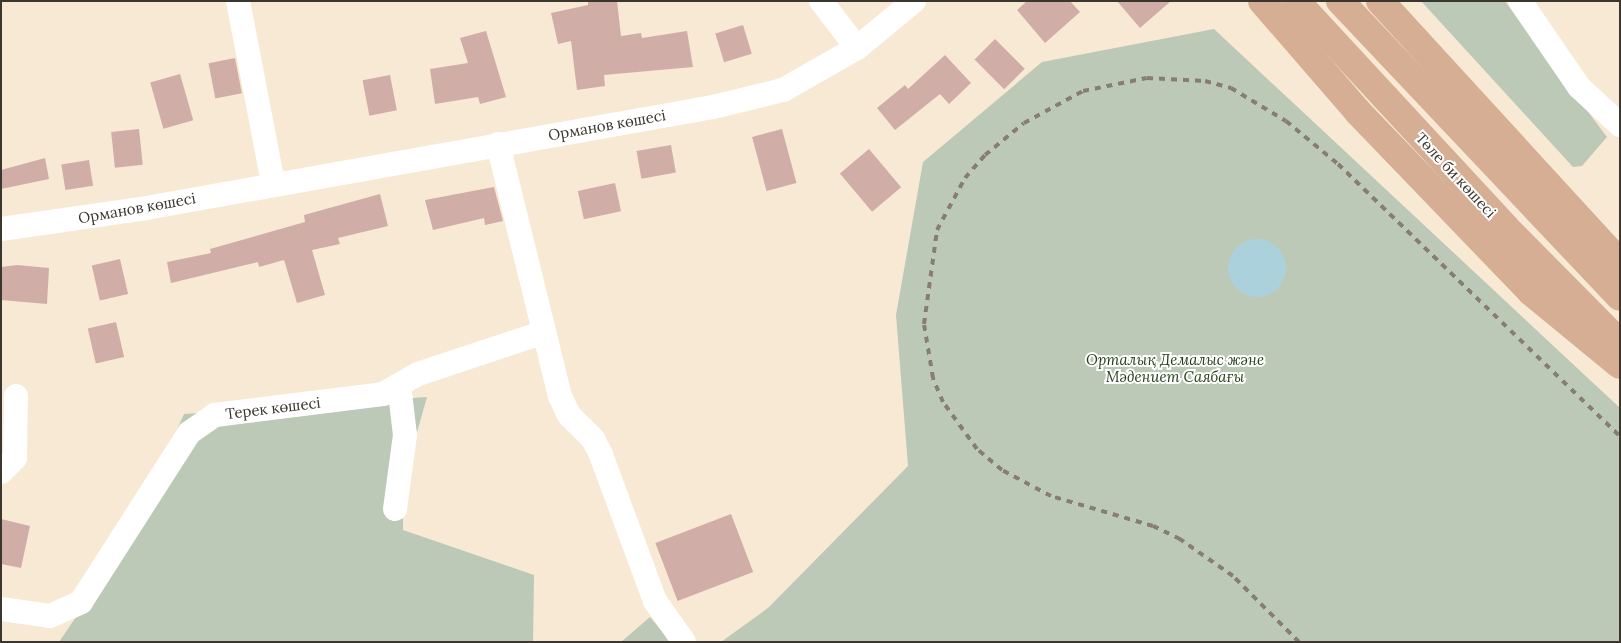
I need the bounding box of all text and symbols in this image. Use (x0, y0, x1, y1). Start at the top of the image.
street label: Орманов көшесі (547, 106, 667, 144)
street label: Төле би көшесі (1412, 129, 1500, 221)
street label: Орманов көшесі (77, 189, 197, 227)
park label: Орталық Демалыс және Мәдениет Саябағы (1086, 350, 1264, 385)
street label: Терек көшесі (225, 393, 321, 423)

